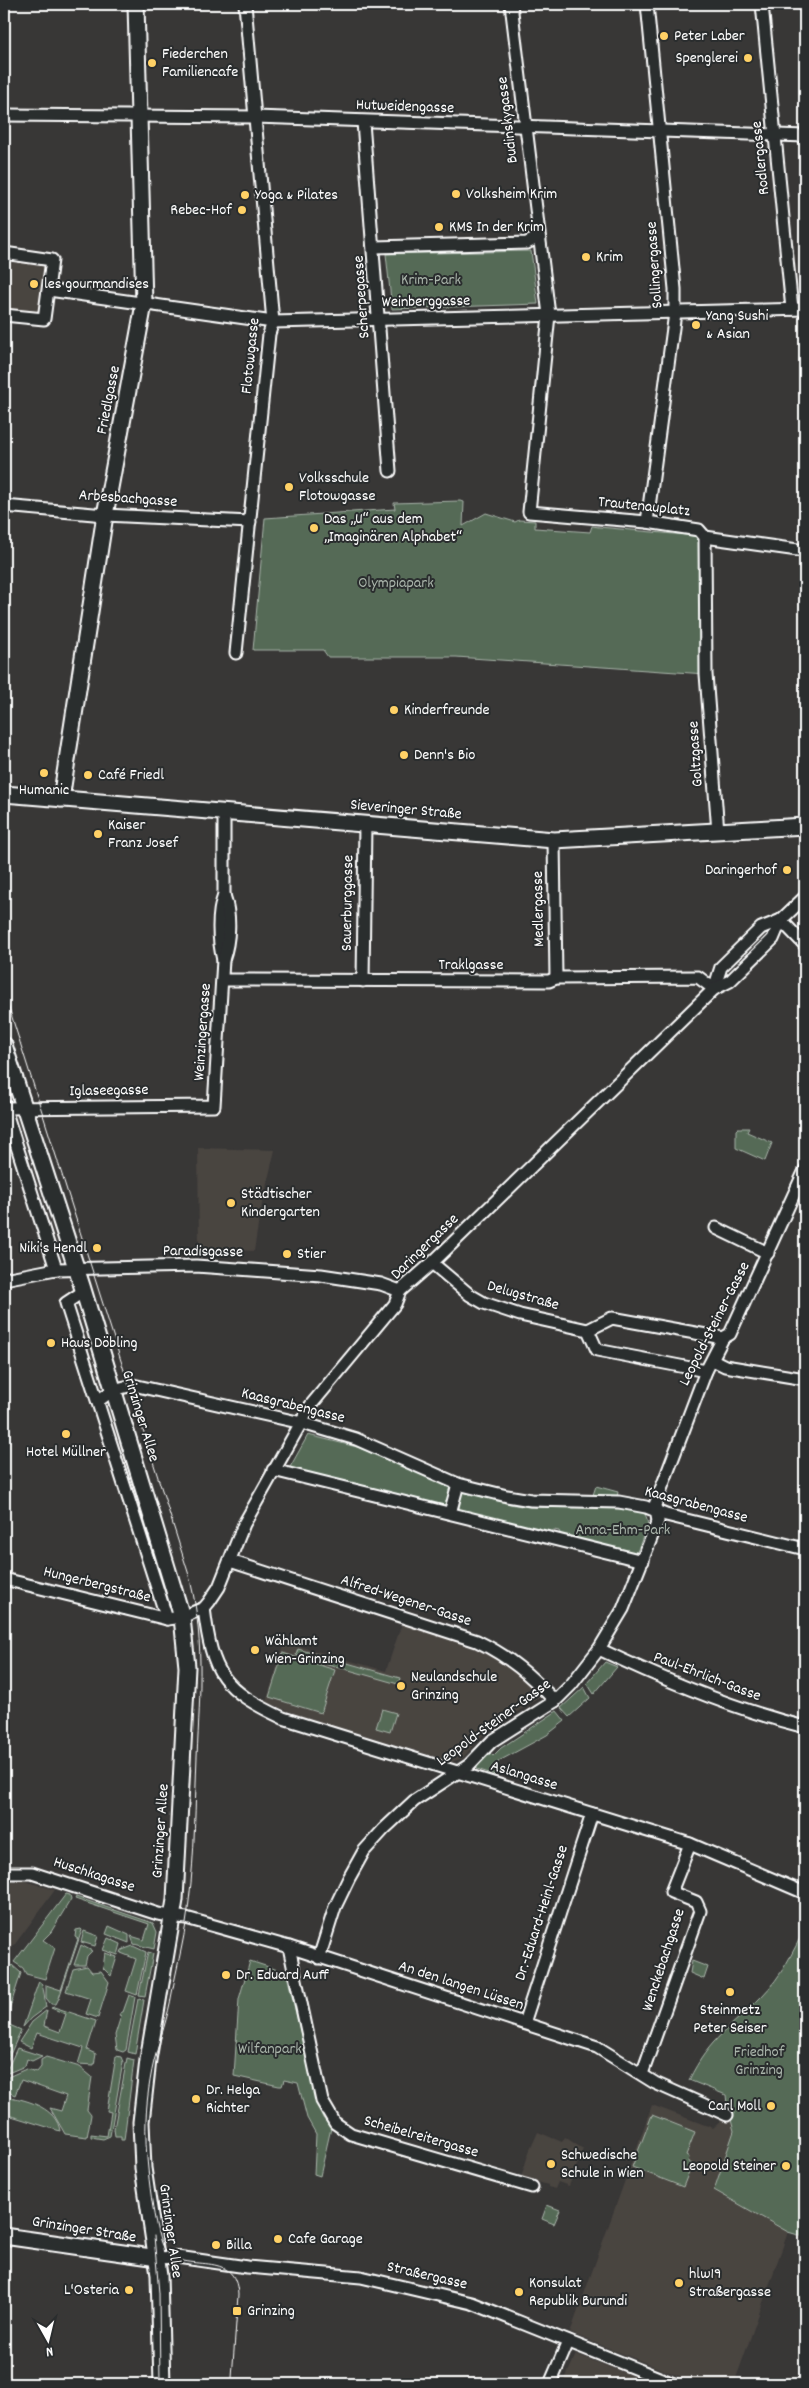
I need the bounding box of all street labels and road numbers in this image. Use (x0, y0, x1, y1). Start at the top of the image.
street label: Budinskygasse (491, 75, 525, 165)
street label: Hutweidengasse (356, 94, 454, 120)
street label: Rodlergasse (746, 120, 776, 196)
street label: Sollingergasse (640, 221, 670, 309)
street label: Scherpegasse (348, 255, 376, 339)
street label: Weinberggasse (382, 290, 470, 314)
street label: Flotowgasse (236, 317, 266, 395)
street label: Friedlgasse (91, 364, 127, 436)
street label: Arbesbachgasse (78, 484, 178, 514)
street label: Trautenauplatz (597, 491, 691, 523)
street label: Goltzgasse (682, 720, 710, 788)
street label: Sieveringer Straße (349, 794, 463, 826)
street label: Sauerburggasse (336, 855, 360, 951)
street label: Medlergasse (527, 871, 551, 947)
street label: Traklgasse (438, 954, 504, 977)
street label: Weinzingergasse (188, 982, 218, 1082)
street label: Iglaseegasse (69, 1079, 149, 1103)
street label: Daringergasse (386, 1208, 464, 1286)
street label: Paradisgasse (163, 1240, 243, 1264)
street label: Leopold-Steiner-Gasse (674, 1258, 756, 1390)
street label: Delugstraße (484, 1275, 562, 1317)
street label: Grinzinger Allee (115, 1367, 165, 1465)
street label: Kaasgrabengasse (239, 1382, 347, 1430)
street label: Kaasgrabengasse (642, 1480, 750, 1530)
street label: Hungerbergstraße (41, 1561, 153, 1609)
street label: Alfred-Wegener-Gasse (338, 1569, 474, 1633)
street label: Paul-Ehrlich-Gasse (650, 1646, 764, 1708)
street label: Leopold-Steiner-Gasse (432, 1673, 556, 1773)
street label: Aslangasse (488, 1755, 560, 1797)
street label: Grinzinger Allee (146, 1783, 176, 1879)
street label: Dr.-Eduard-Heinl-Gasse (509, 1842, 575, 1984)
street label: Huschkagasse (50, 1851, 138, 1899)
street label: Wenckebachgasse (637, 1906, 691, 2014)
street label: An den langen Lüssen (395, 1955, 527, 2017)
street label: Scheibelreitergasse (361, 2110, 481, 2164)
street label: Grinzinger Allee (152, 2182, 188, 2280)
street label: Grinzinger Straße (30, 2210, 138, 2250)
street label: Straßergasse (384, 2256, 470, 2296)

